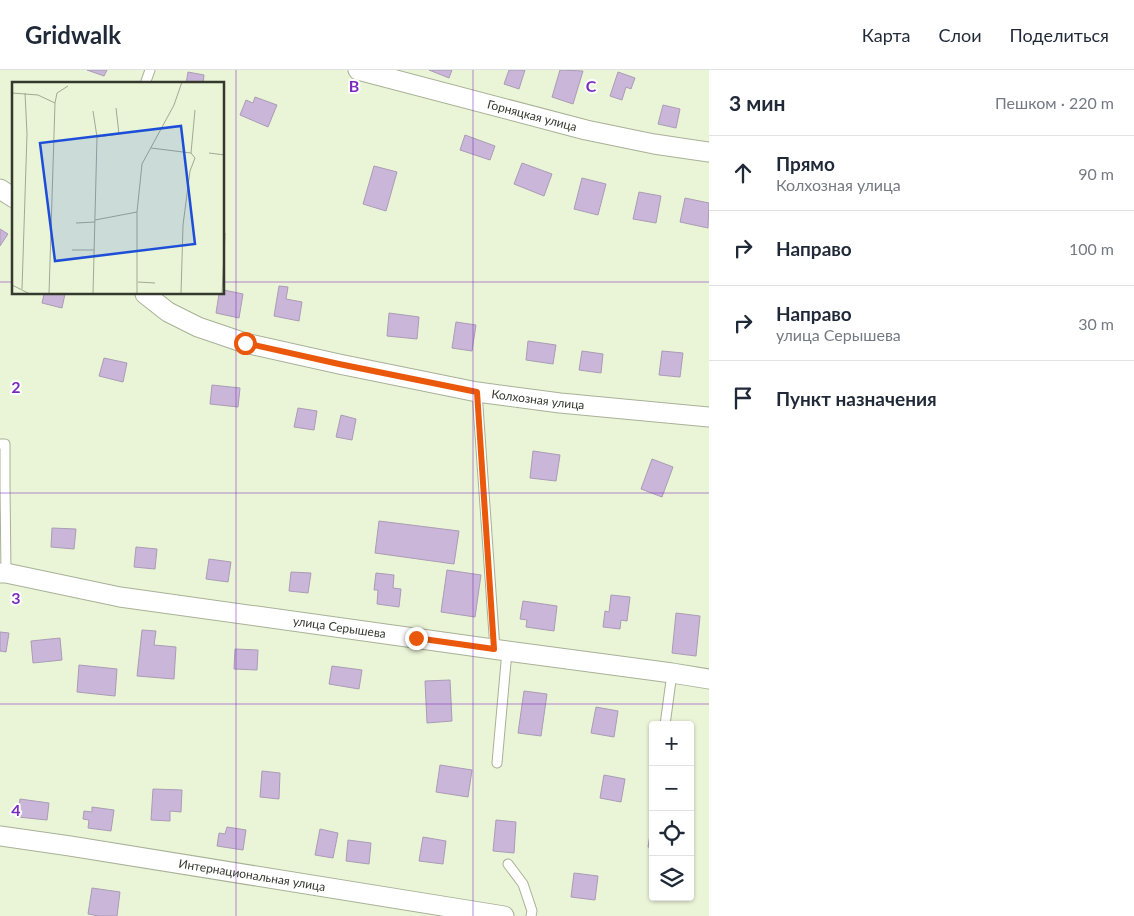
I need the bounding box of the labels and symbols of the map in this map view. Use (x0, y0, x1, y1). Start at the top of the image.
text: B (349, 76, 359, 95)
text: C (586, 76, 597, 95)
inset map (12, 82, 225, 295)
street label: Горняцкая улица (486, 96, 579, 134)
route start (234, 332, 257, 355)
text: 2 (11, 377, 21, 396)
street label: Колхозная улица (491, 386, 585, 412)
text: 3 (11, 588, 21, 607)
street label: улица Серышева (292, 613, 387, 641)
route end (405, 627, 428, 650)
text: 4 (11, 800, 21, 819)
street label: Интернациональная улица (178, 856, 327, 894)

